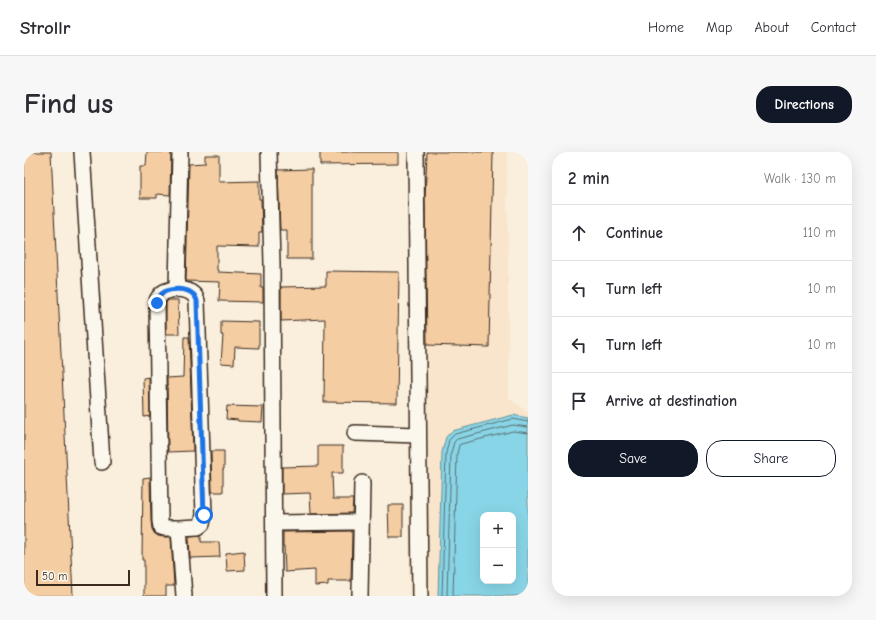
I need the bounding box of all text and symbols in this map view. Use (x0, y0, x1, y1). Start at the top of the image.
text: Strollr (20, 17, 70, 39)
text: Home (648, 19, 684, 36)
text: Map (706, 19, 732, 36)
text: About (754, 19, 789, 36)
text: Contact (811, 19, 856, 36)
button: Directions (756, 86, 852, 123)
text: Find us (24, 88, 113, 120)
text: 2 min (568, 169, 609, 188)
text: Walk · 130 m (764, 171, 836, 186)
icon: ahead (568, 222, 590, 244)
text: Continue (606, 224, 663, 242)
text: 110 m (803, 225, 836, 240)
icon: left (568, 278, 590, 300)
text: Turn left (606, 280, 662, 298)
text: 10 m (808, 281, 836, 296)
route end (148, 294, 166, 312)
icon: left (568, 334, 590, 356)
text: Turn left (606, 336, 662, 354)
text: 10 m (808, 337, 836, 352)
icon: arrive (568, 390, 590, 412)
text: Arrive at destination (606, 392, 737, 410)
button: Save (568, 440, 698, 477)
button: Share (706, 440, 836, 477)
route start (195, 506, 213, 524)
map controls (480, 512, 516, 584)
button: + (480, 512, 516, 548)
button: − (480, 548, 516, 584)
scale bar (36, 568, 130, 587)
text: 50 m (42, 570, 67, 583)

